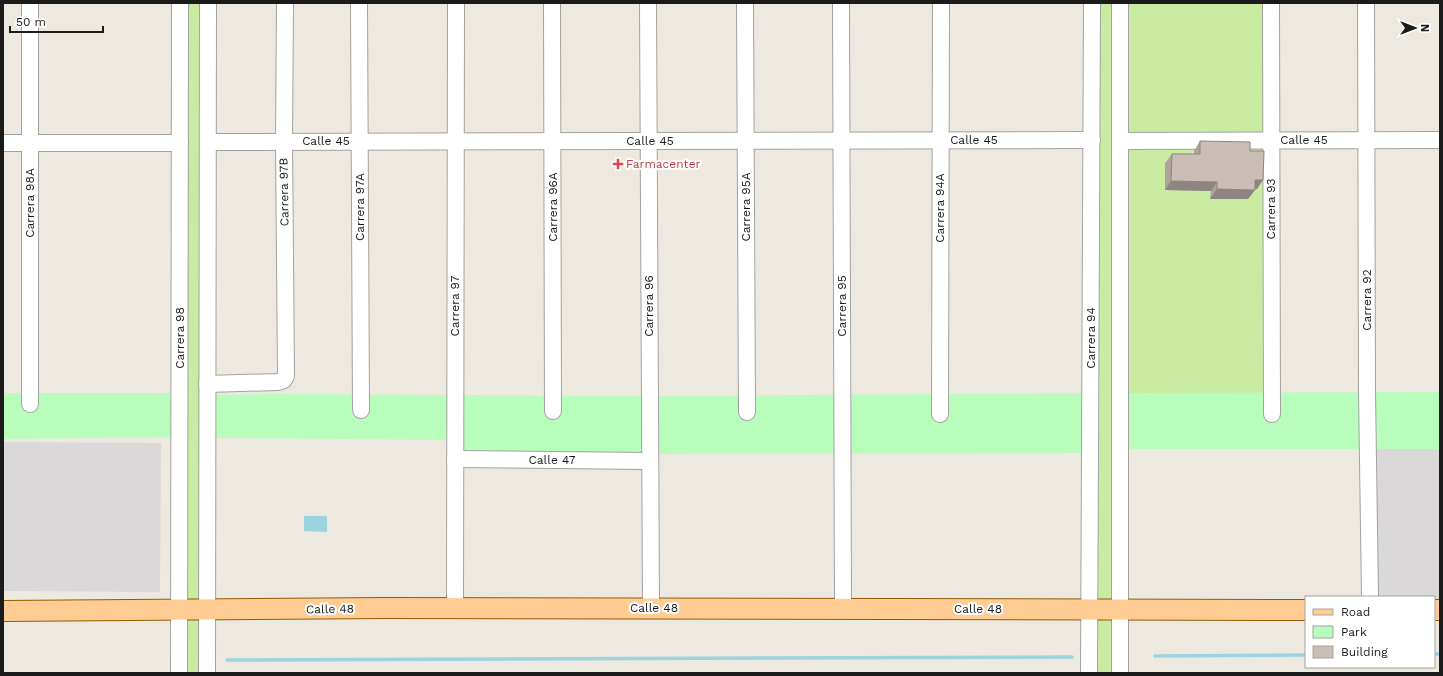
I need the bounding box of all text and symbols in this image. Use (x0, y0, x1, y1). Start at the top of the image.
scale bar (10, 8, 103, 34)
north arrow (1395, 8, 1435, 48)
text: 50 m (16, 15, 46, 29)
text: N (1418, 24, 1431, 32)
street label: Calle 45 (950, 133, 998, 147)
street label: Calle 45 (1280, 133, 1328, 147)
street label: Calle 45 (302, 134, 350, 148)
street label: Calle 45 (626, 134, 674, 148)
street label: Carrera 97B (276, 157, 292, 226)
place label: Farmacenter (626, 157, 701, 171)
marker: Farmacenter (613, 159, 623, 169)
street label: Carrera 98A (23, 168, 37, 238)
street label: Carrera 96A (546, 172, 560, 242)
street label: Carrera 95A (739, 172, 753, 242)
street label: Carrera 97A (353, 173, 367, 241)
street label: Carrera 94A (933, 173, 947, 243)
street label: Carrera 93 (1264, 178, 1278, 240)
street label: Carrera 92 (1360, 269, 1374, 331)
street label: Carrera 97 (448, 275, 462, 336)
street label: Carrera 96 (642, 275, 656, 337)
street label: Carrera 95 (835, 275, 849, 337)
street label: Carrera 98 (173, 307, 187, 369)
street label: Carrera 94 (1084, 307, 1098, 369)
street label: Calle 47 (529, 453, 576, 467)
legend (1305, 596, 1435, 668)
street label: Calle 48 (630, 601, 678, 615)
street label: Calle 48 (306, 602, 354, 616)
street label: Calle 48 (954, 602, 1002, 616)
text: Road (1341, 605, 1370, 619)
text: Park (1341, 625, 1367, 639)
text: Building (1341, 645, 1388, 659)

